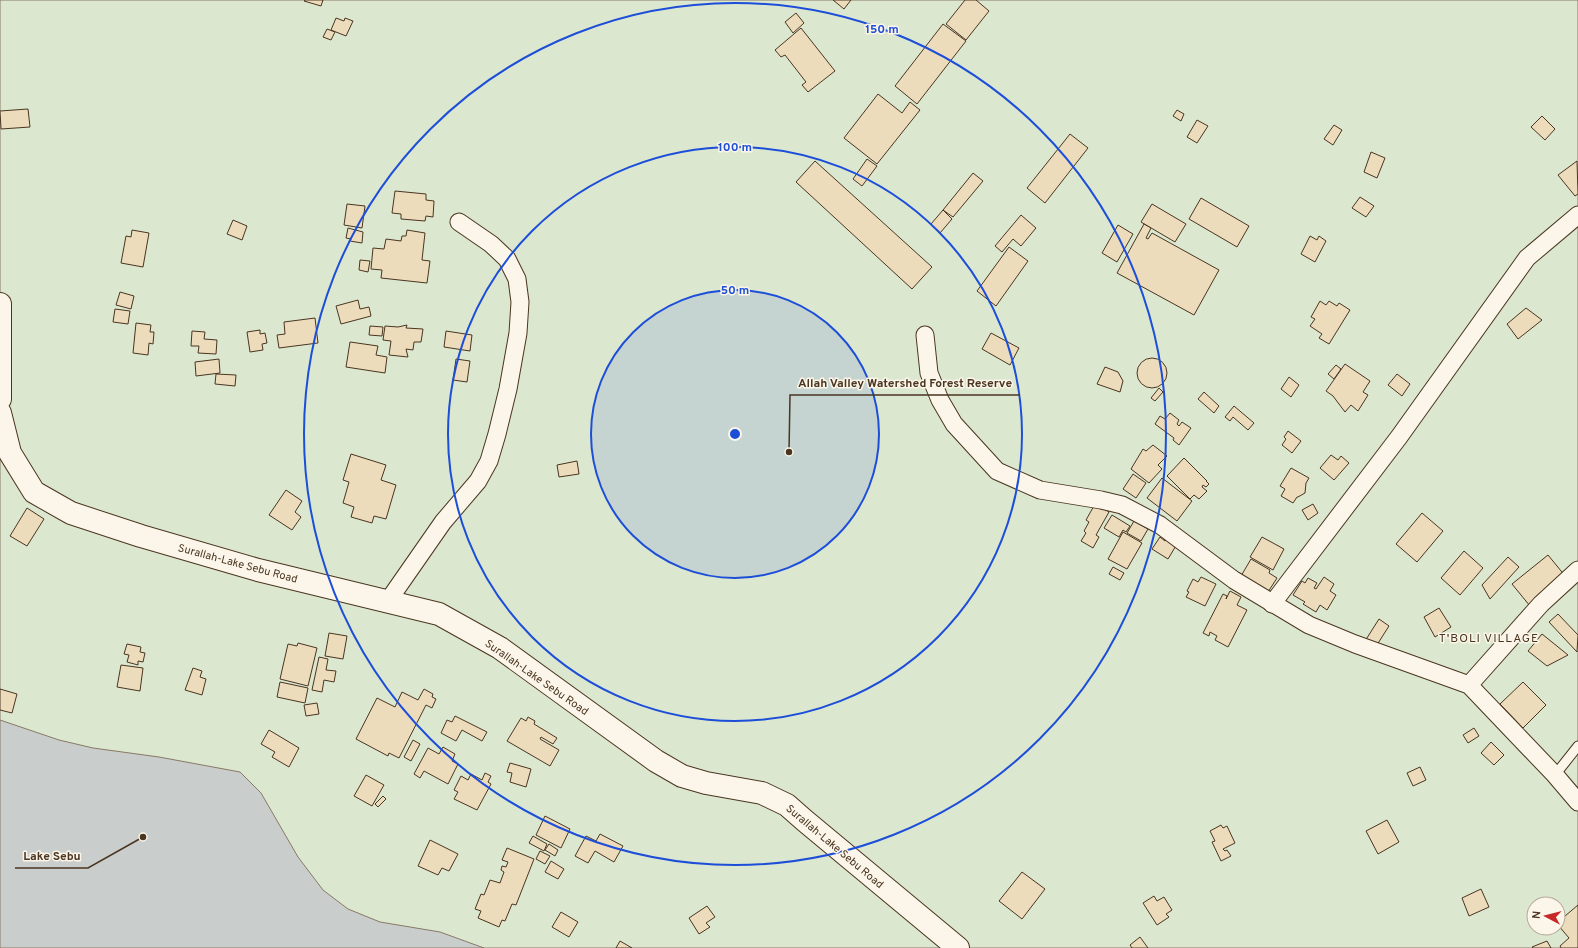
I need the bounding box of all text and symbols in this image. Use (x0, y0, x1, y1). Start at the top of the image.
text: 150 m (865, 22, 899, 38)
text: 100 m (718, 140, 752, 156)
text: 50 m (721, 283, 749, 299)
callout: Allah Valley Watershed Forest Reserve (790, 371, 1020, 395)
text: Allah Valley Watershed Forest Reserve (798, 376, 1012, 392)
centre of rings (728, 427, 742, 441)
street label: Surallah-Lake Sebu Road (176, 541, 299, 587)
district label: T'BOLI VILLAGE (1439, 631, 1539, 647)
street label: Surallah-Lake Sebu Road (482, 637, 591, 719)
street label: Surallah-Lake Sebu Road (783, 802, 886, 892)
callout: Lake Sebu (15, 844, 88, 868)
text: Lake Sebu (23, 849, 81, 865)
north arrow (1526, 896, 1566, 936)
text: N (1530, 910, 1544, 920)

